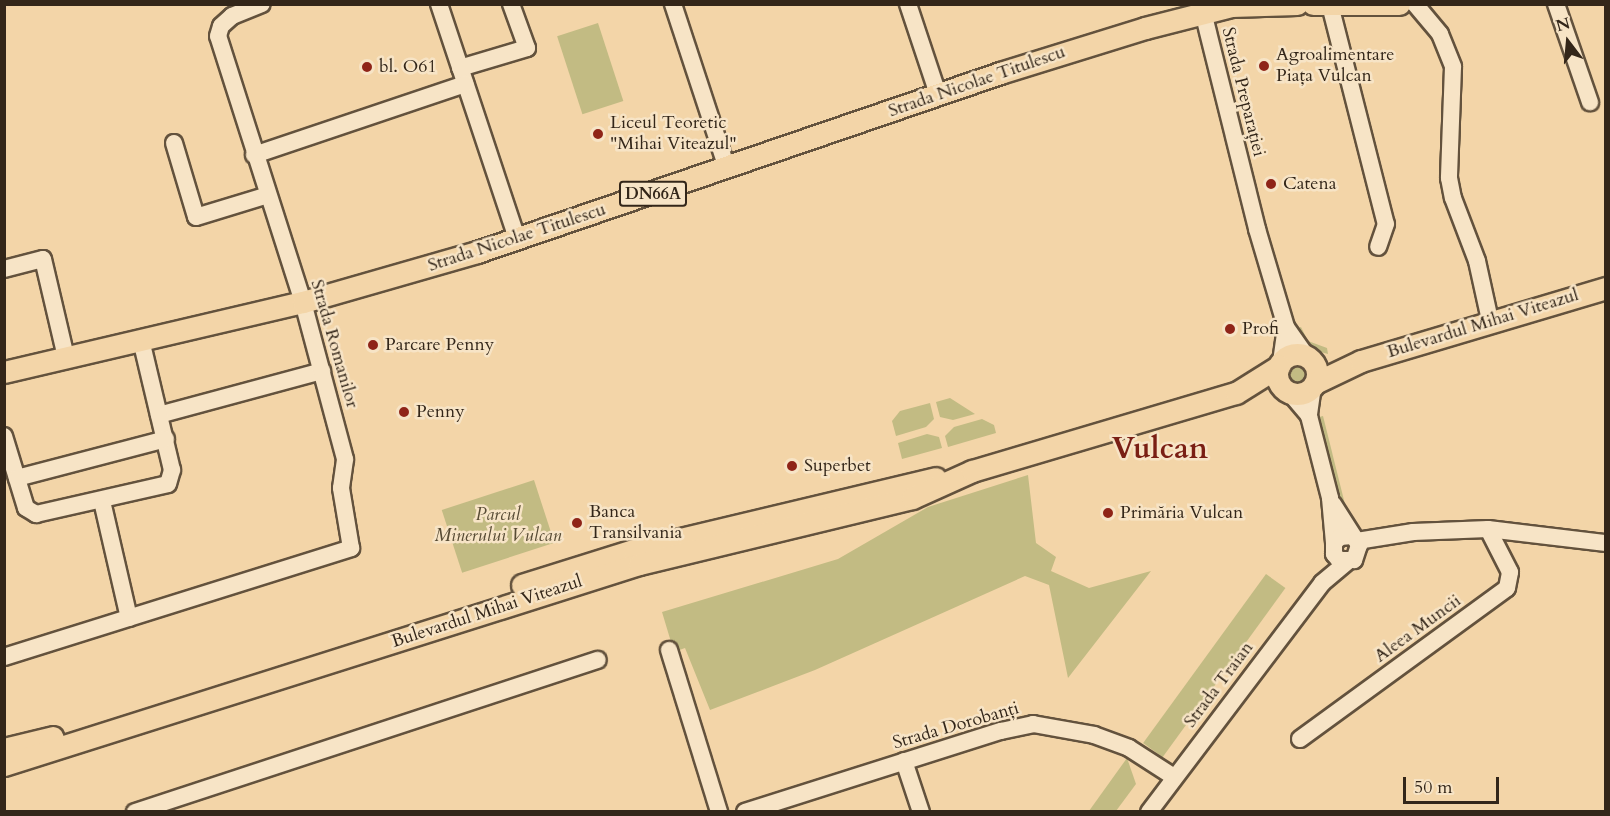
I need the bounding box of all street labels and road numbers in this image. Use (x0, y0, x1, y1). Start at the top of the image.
street label: Strada Preparației (1217, 25, 1269, 159)
street label: Strada Nicolae Titulescu (886, 42, 1068, 122)
road number: DN66A (618, 181, 688, 207)
street label: Strada Nicolae Titulescu (425, 199, 609, 277)
street label: Strada Romanilor (305, 277, 363, 411)
street label: Bulevardul Mihai Viteazul (1385, 285, 1581, 363)
street label: Bulevardul Mihai Viteazul (389, 571, 585, 653)
street label: Aleea Muncii (1370, 590, 1466, 668)
street label: Strada Traian (1180, 638, 1258, 732)
street label: Strada Dorobanți (890, 698, 1022, 754)

